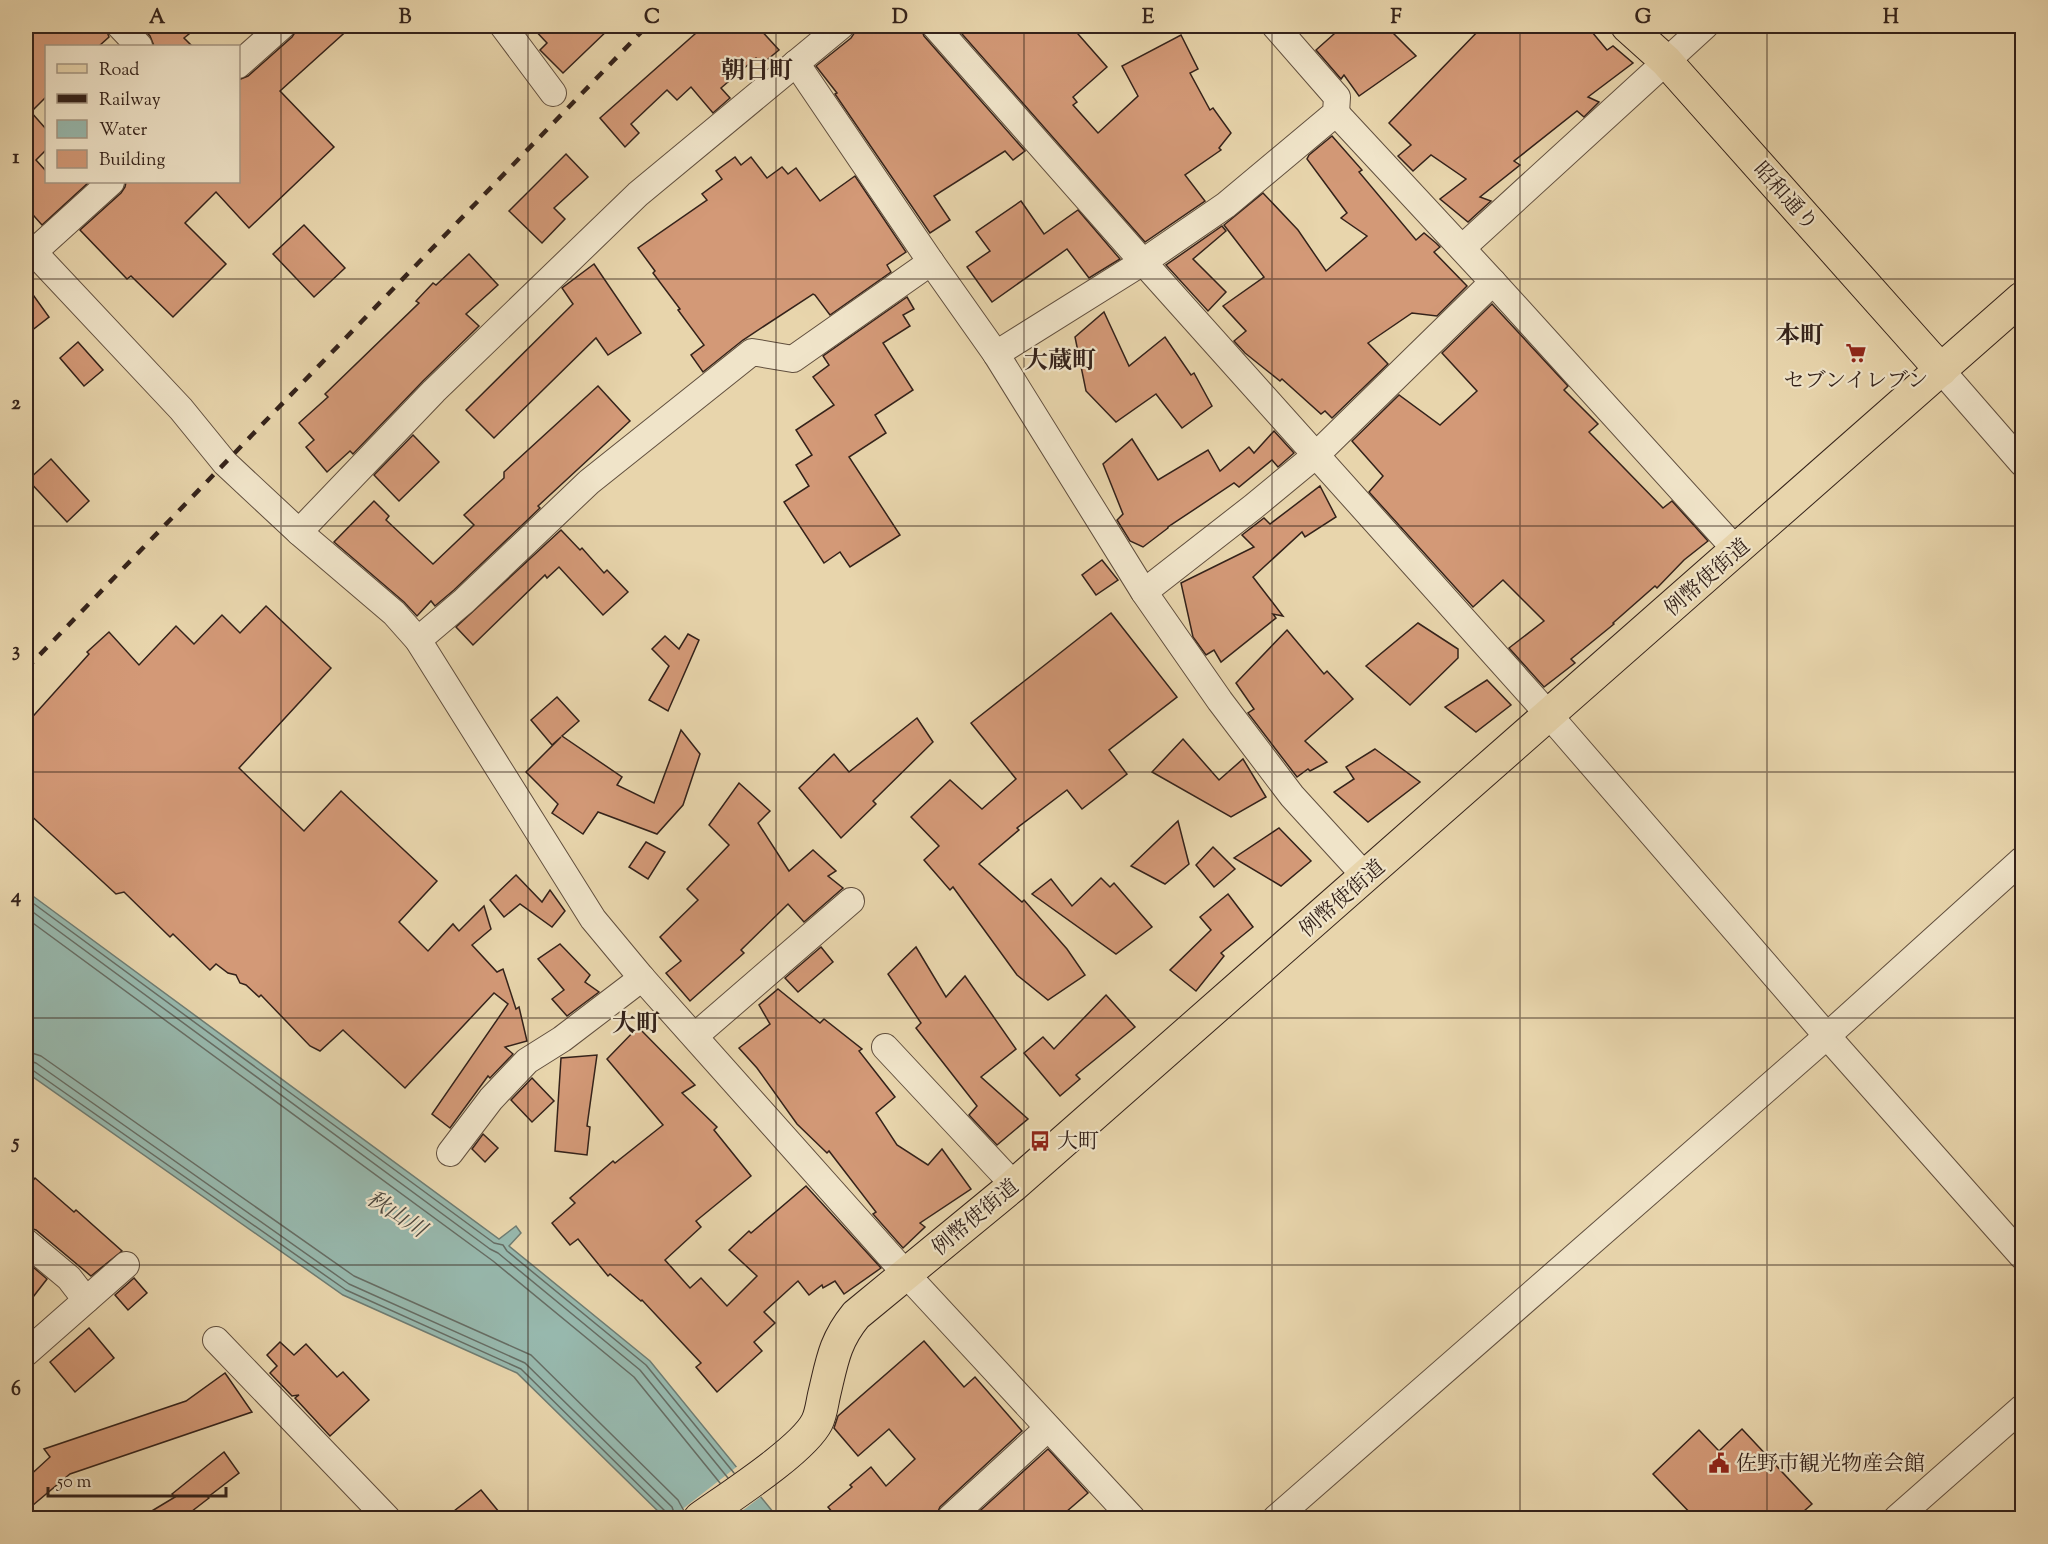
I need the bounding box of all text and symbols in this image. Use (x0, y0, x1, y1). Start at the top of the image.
text: A (149, 4, 166, 33)
text: B (399, 4, 412, 33)
text: C (644, 4, 660, 33)
text: D (892, 4, 908, 33)
text: E (1142, 4, 1155, 33)
text: F (1390, 4, 1402, 33)
text: G (1635, 4, 1652, 33)
text: H (1883, 4, 1899, 33)
legend (45, 45, 240, 183)
district label: 朝日町 (721, 55, 793, 89)
text: Road (99, 58, 139, 84)
text: Railway (99, 88, 161, 114)
text: Water (99, 118, 148, 144)
text: 1 (13, 144, 20, 173)
text: Building (99, 148, 165, 174)
street label: 昭和通り (1745, 156, 1824, 239)
district label: 本町 (1776, 320, 1824, 354)
supermarket icon: セブンイレブン (1844, 341, 1868, 365)
district label: 大蔵町 (1024, 345, 1096, 379)
place label: セブンイレブン (1784, 367, 1928, 397)
text: 2 (11, 390, 21, 419)
street label: 例幣使街道 (1659, 533, 1758, 624)
text: 3 (12, 637, 20, 666)
street label: 例幣使街道 (1294, 854, 1393, 945)
text: 4 (10, 883, 21, 912)
district label: 大町 (612, 1008, 660, 1042)
place label: 大町 (1057, 1128, 1099, 1158)
text: 5 (11, 1129, 20, 1158)
bus stop icon: 大町 (1028, 1129, 1052, 1153)
street label: 例幣使街道 (926, 1173, 1026, 1264)
water label: 秋山川 (359, 1184, 433, 1248)
text: 6 (11, 1376, 21, 1405)
place label: 佐野市観光物産会館 (1736, 1450, 1925, 1480)
public building icon: 佐野市観光物産会館 (1707, 1451, 1731, 1475)
scale bar (48, 1460, 226, 1498)
text: 50 m (56, 1470, 92, 1496)

